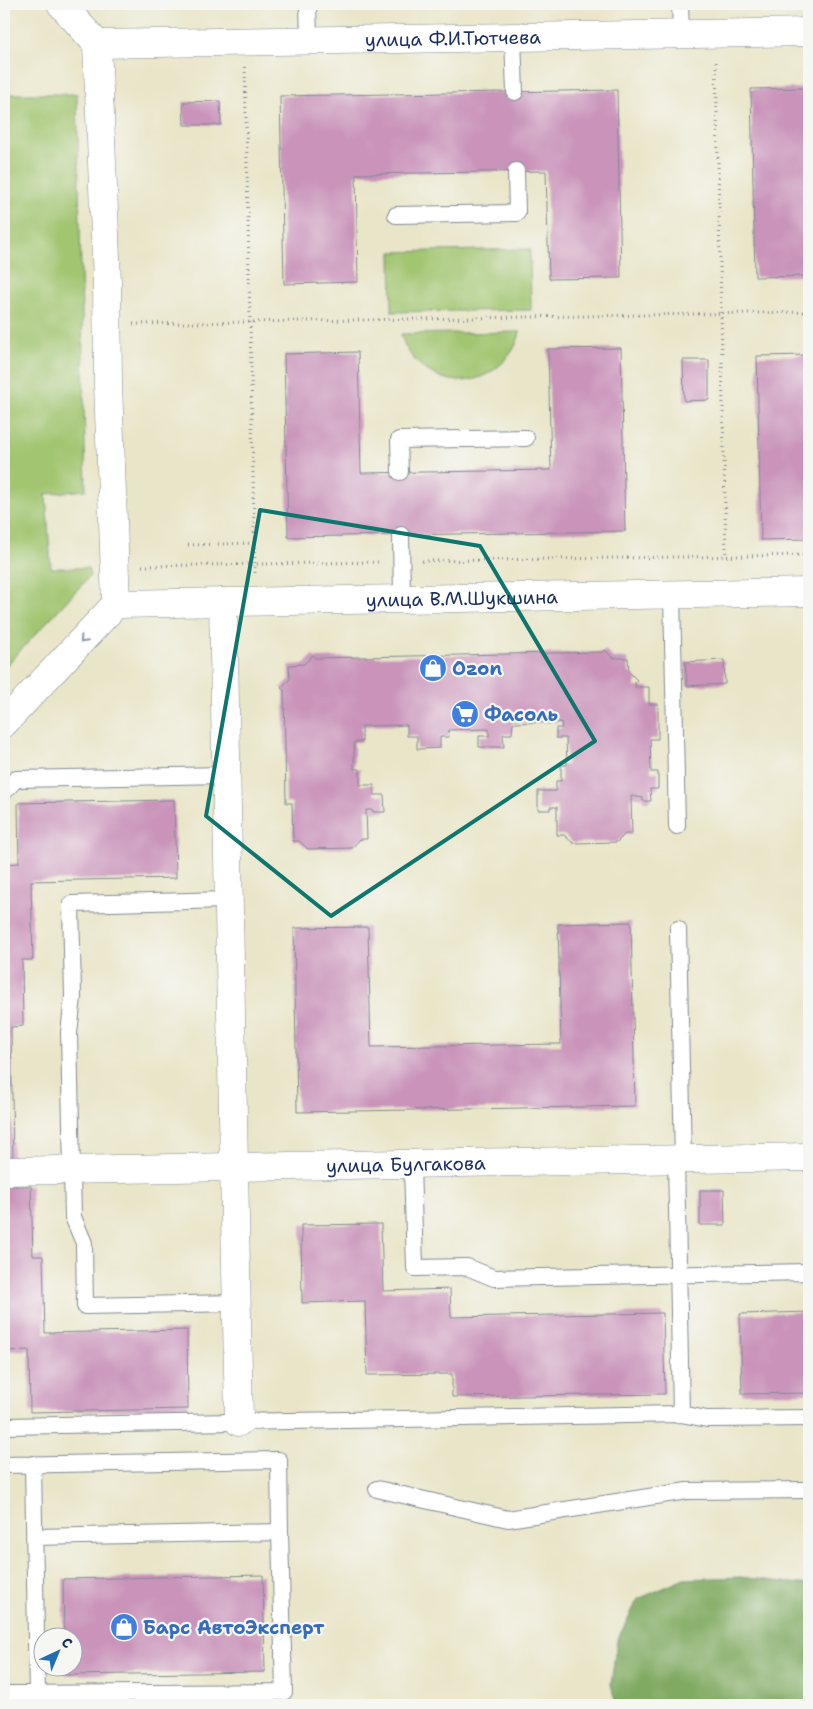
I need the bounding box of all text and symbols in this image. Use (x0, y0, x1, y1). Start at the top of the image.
street label: улица Ф.И.Тютчева (365, 24, 541, 52)
street label: улица В.М.Шукшина (366, 584, 558, 612)
one-way arrow (80, 634, 89, 643)
shop icon: Ozon (418, 653, 448, 683)
place label: Ozon (452, 656, 502, 681)
supermarket icon: Фасоль (450, 699, 480, 729)
place label: Фасоль (484, 702, 558, 727)
street label: улица Булгакова (326, 1150, 486, 1178)
shop icon: Барс АвтоЭксперт (109, 1612, 139, 1642)
place label: Барс АвтоЭксперт (143, 1615, 325, 1640)
north arrow (32, 1626, 82, 1676)
text: С (58, 1633, 76, 1652)

